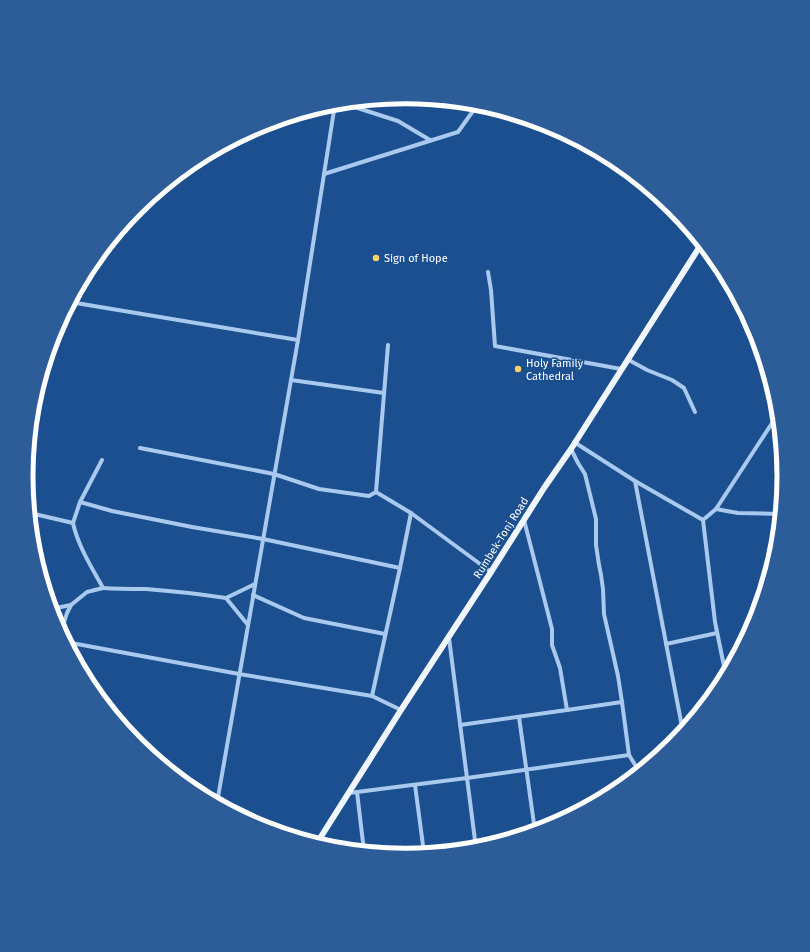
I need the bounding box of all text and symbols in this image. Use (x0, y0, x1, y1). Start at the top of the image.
place label: Sign of Hope (384, 252, 448, 265)
marker: Sign of Hope (371, 253, 381, 263)
place label: Holy Family Cathedral (526, 357, 584, 383)
marker: Holy Family Cathedral (513, 364, 523, 374)
street label: Rumbek-Tonj Road (471, 495, 531, 581)

